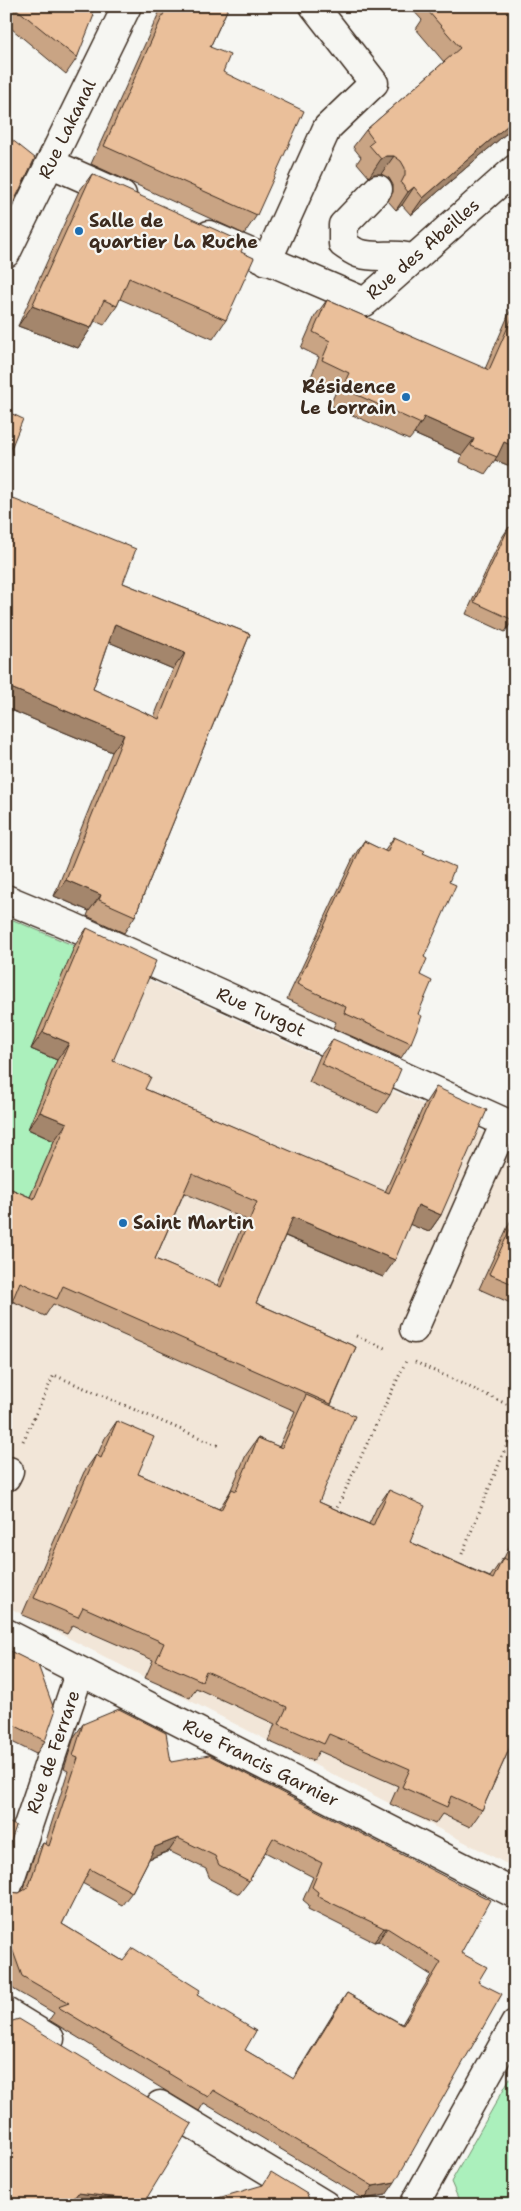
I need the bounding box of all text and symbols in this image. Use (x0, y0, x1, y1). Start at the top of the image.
street label: Rue Lakanal (33, 75, 102, 183)
street label: Rue des Abeilles (361, 193, 485, 305)
place label: Salle de quartier La Ruche (89, 209, 258, 254)
marker: Salle de quartier La Ruche (73, 225, 85, 237)
place label: Résidence Le Lorrain (300, 375, 396, 420)
marker: Résidence Le Lorrain (400, 391, 412, 403)
street label: Rue Turgot (213, 982, 310, 1042)
place label: Saint Martin (133, 1211, 254, 1235)
marker: Saint Martin (117, 1217, 129, 1229)
street label: Rue de Ferrare (21, 1687, 85, 1817)
street label: Rue Francis Garnier (179, 1713, 343, 1813)

